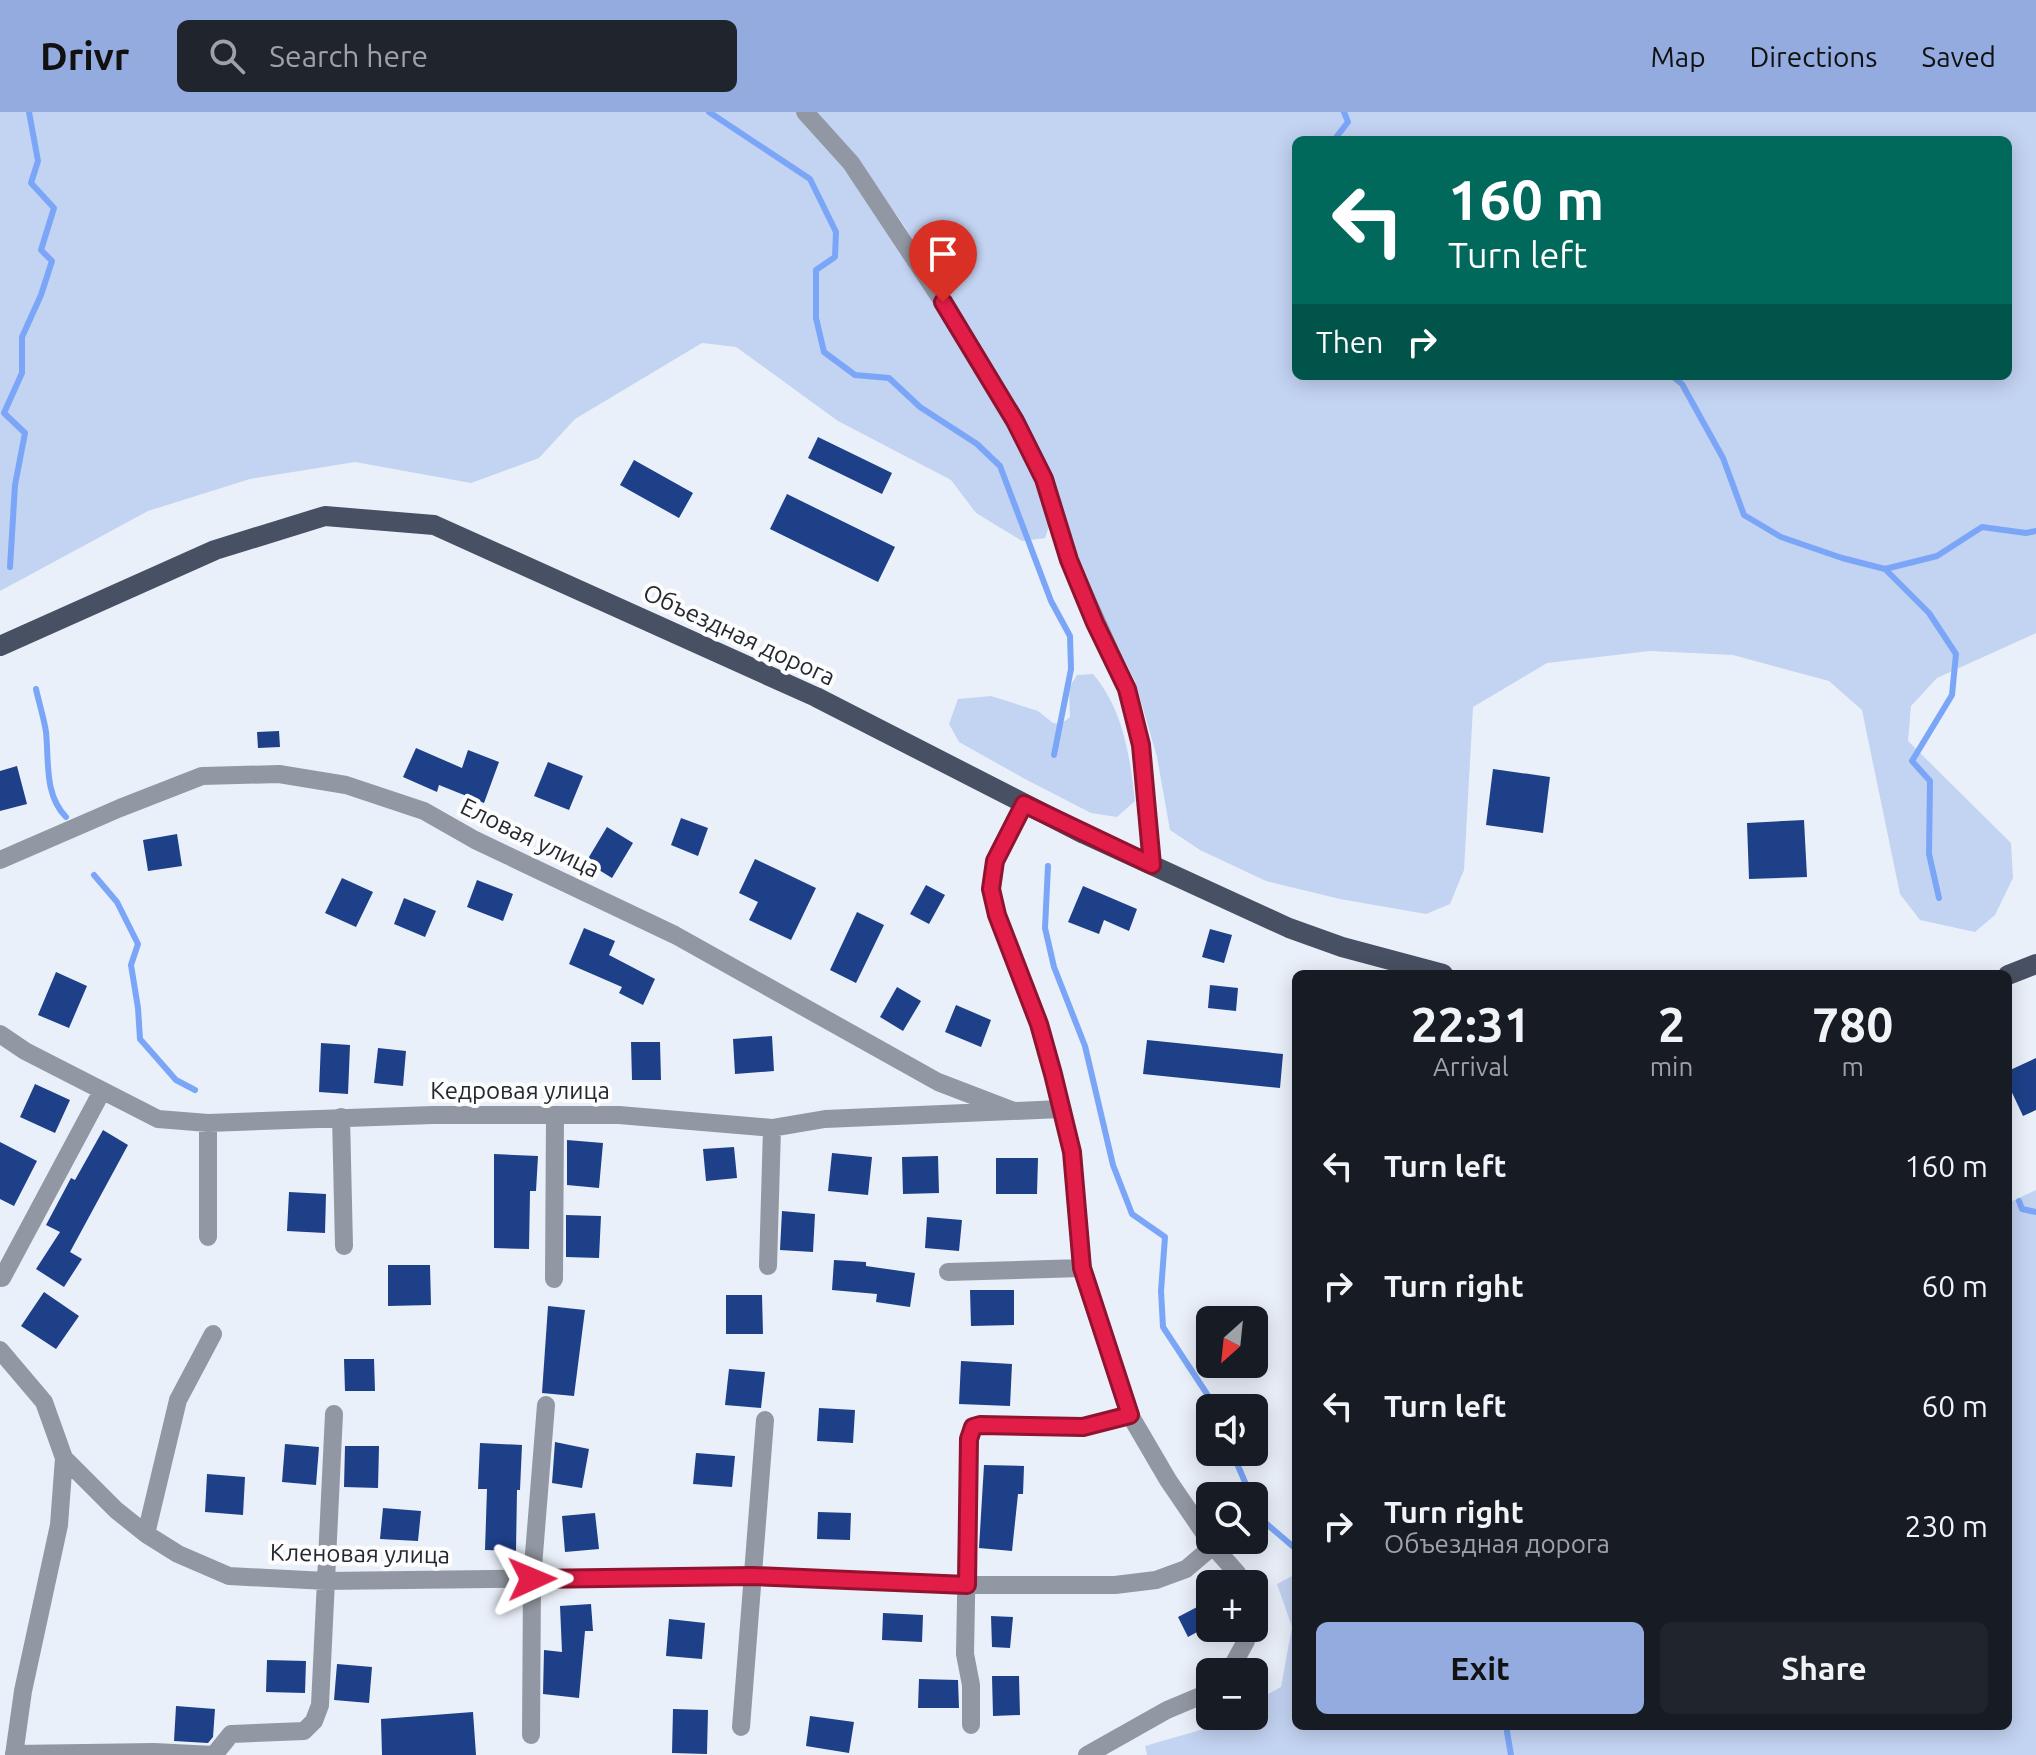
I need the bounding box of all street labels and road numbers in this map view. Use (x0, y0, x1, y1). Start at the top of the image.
street label: Объездная дорога (639, 578, 839, 691)
street label: Еловая улица (456, 792, 604, 883)
street label: Кедровая улица (430, 1077, 610, 1104)
street label: Кленовая улица (270, 1538, 450, 1569)

